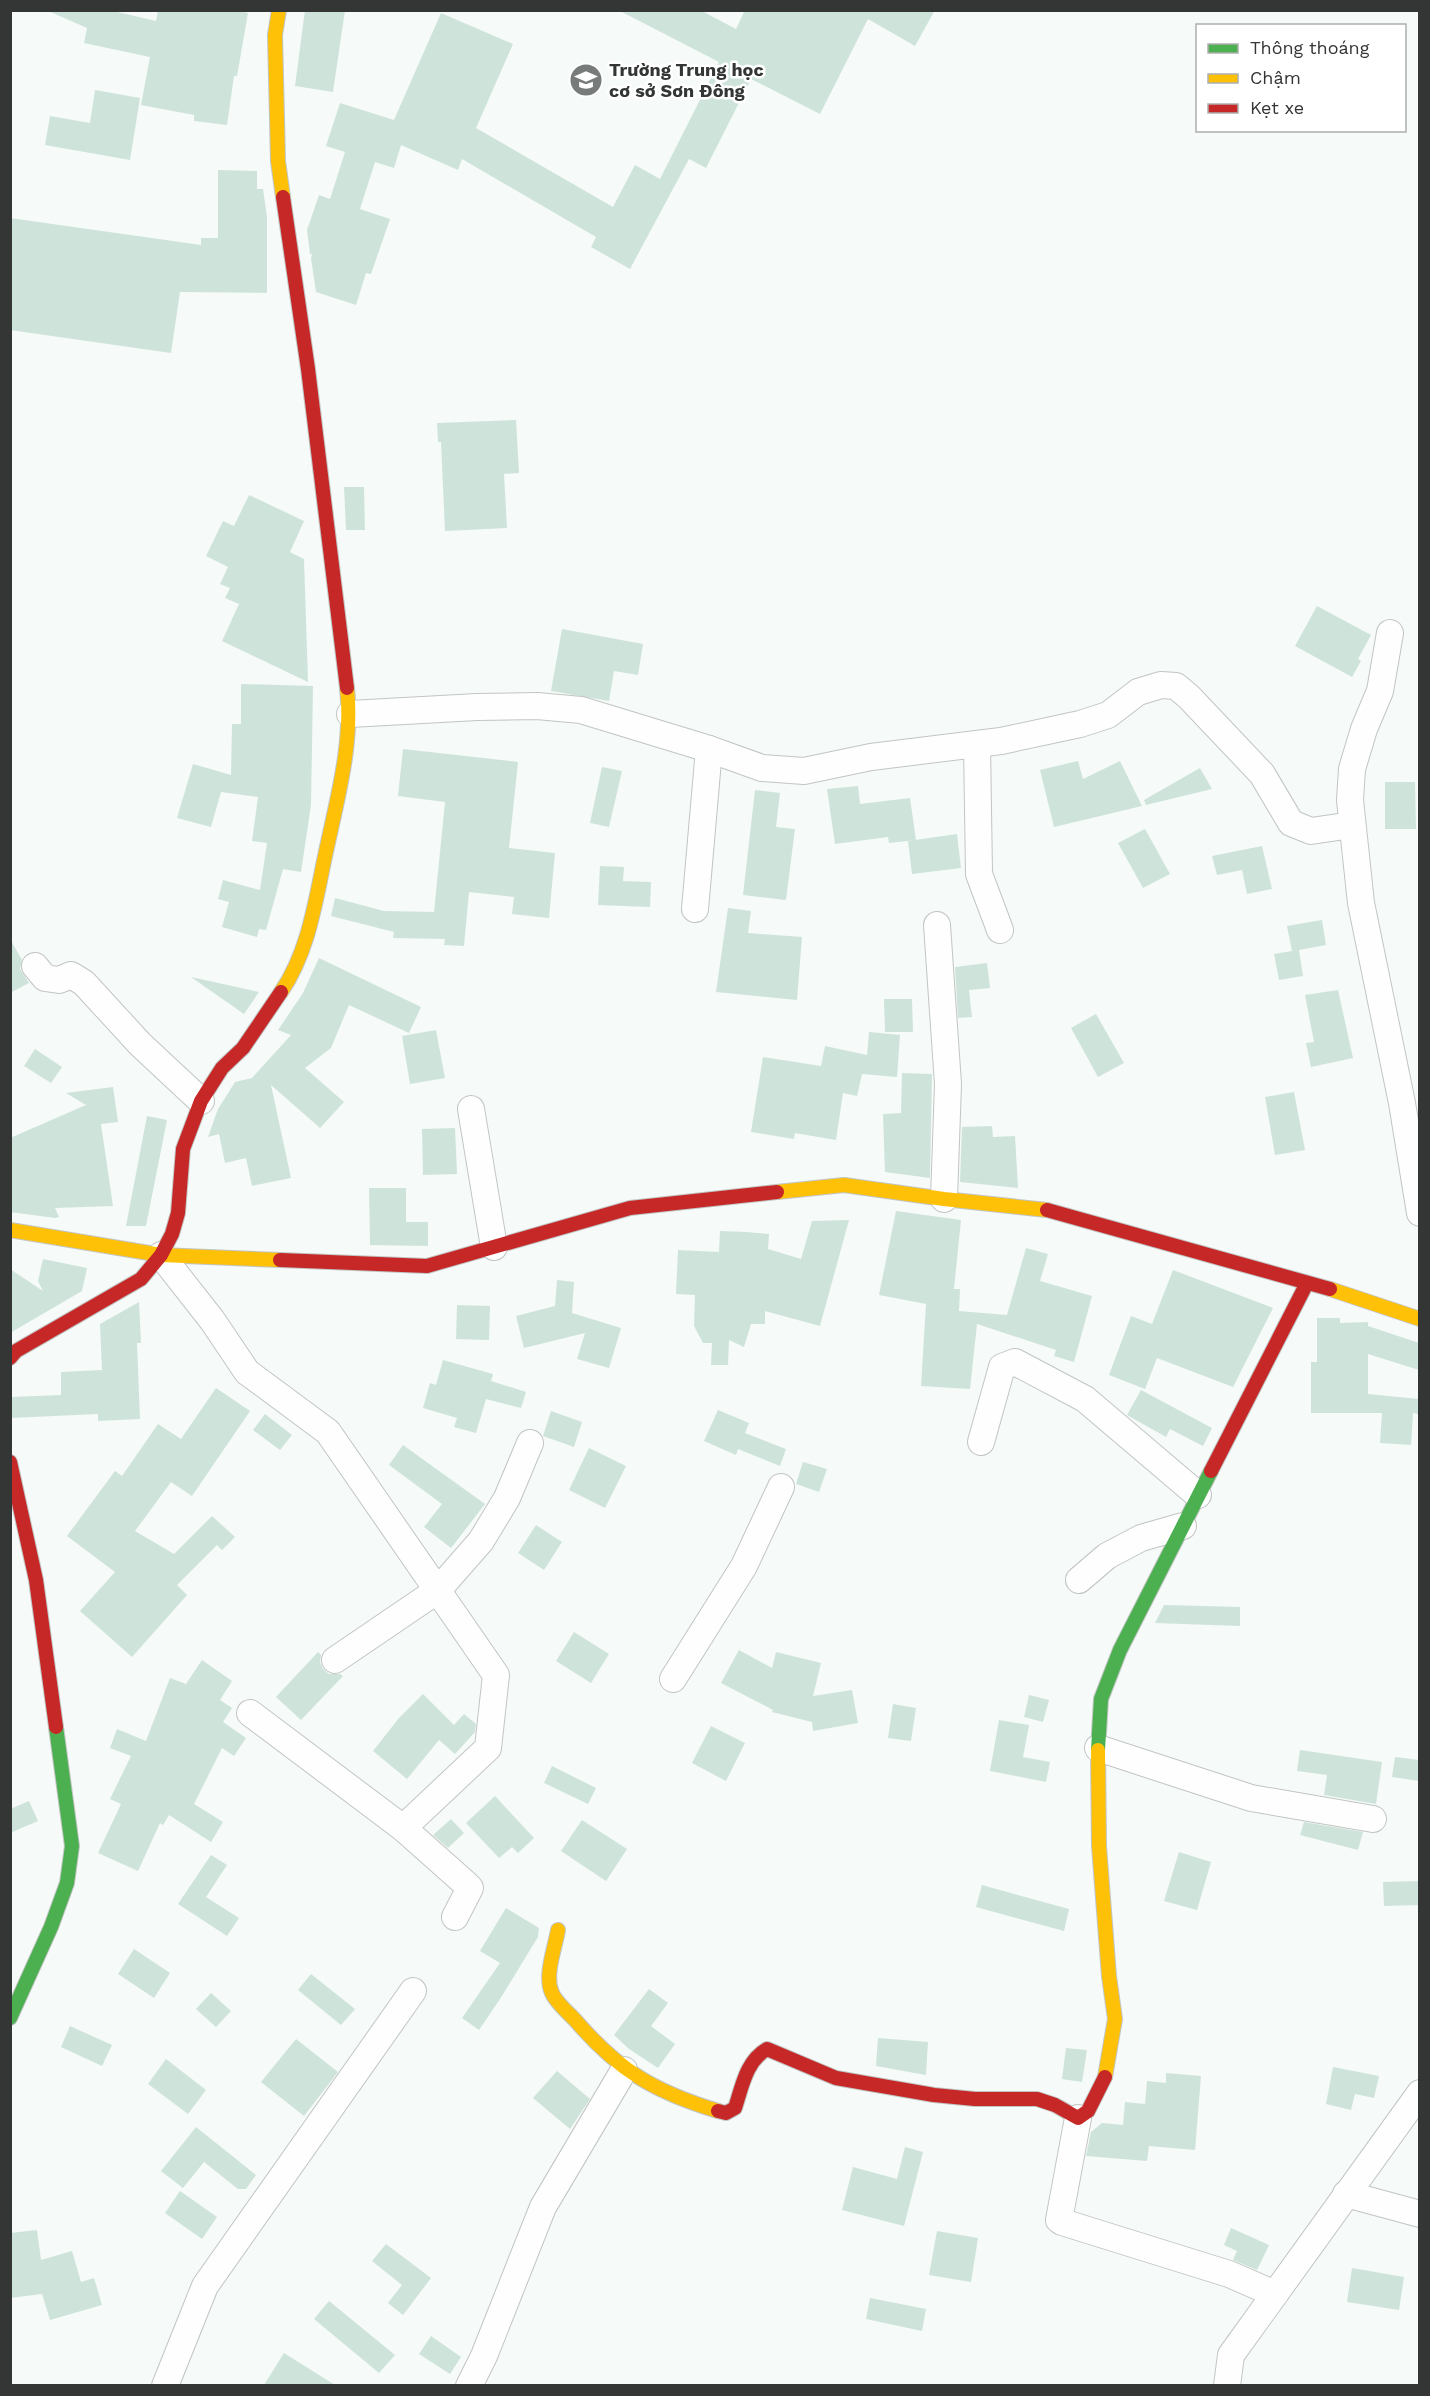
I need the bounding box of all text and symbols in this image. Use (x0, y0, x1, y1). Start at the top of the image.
legend (1196, 24, 1406, 132)
text: Thông thoáng (1250, 37, 1370, 58)
place label: Trường Trung học cơ sở Sơn Đông (609, 59, 764, 101)
school or university icon: Trường Trung học cơ sở Sơn Đông (568, 62, 604, 98)
text: Chậm (1250, 67, 1301, 88)
text: Kẹt xe (1250, 97, 1304, 118)

